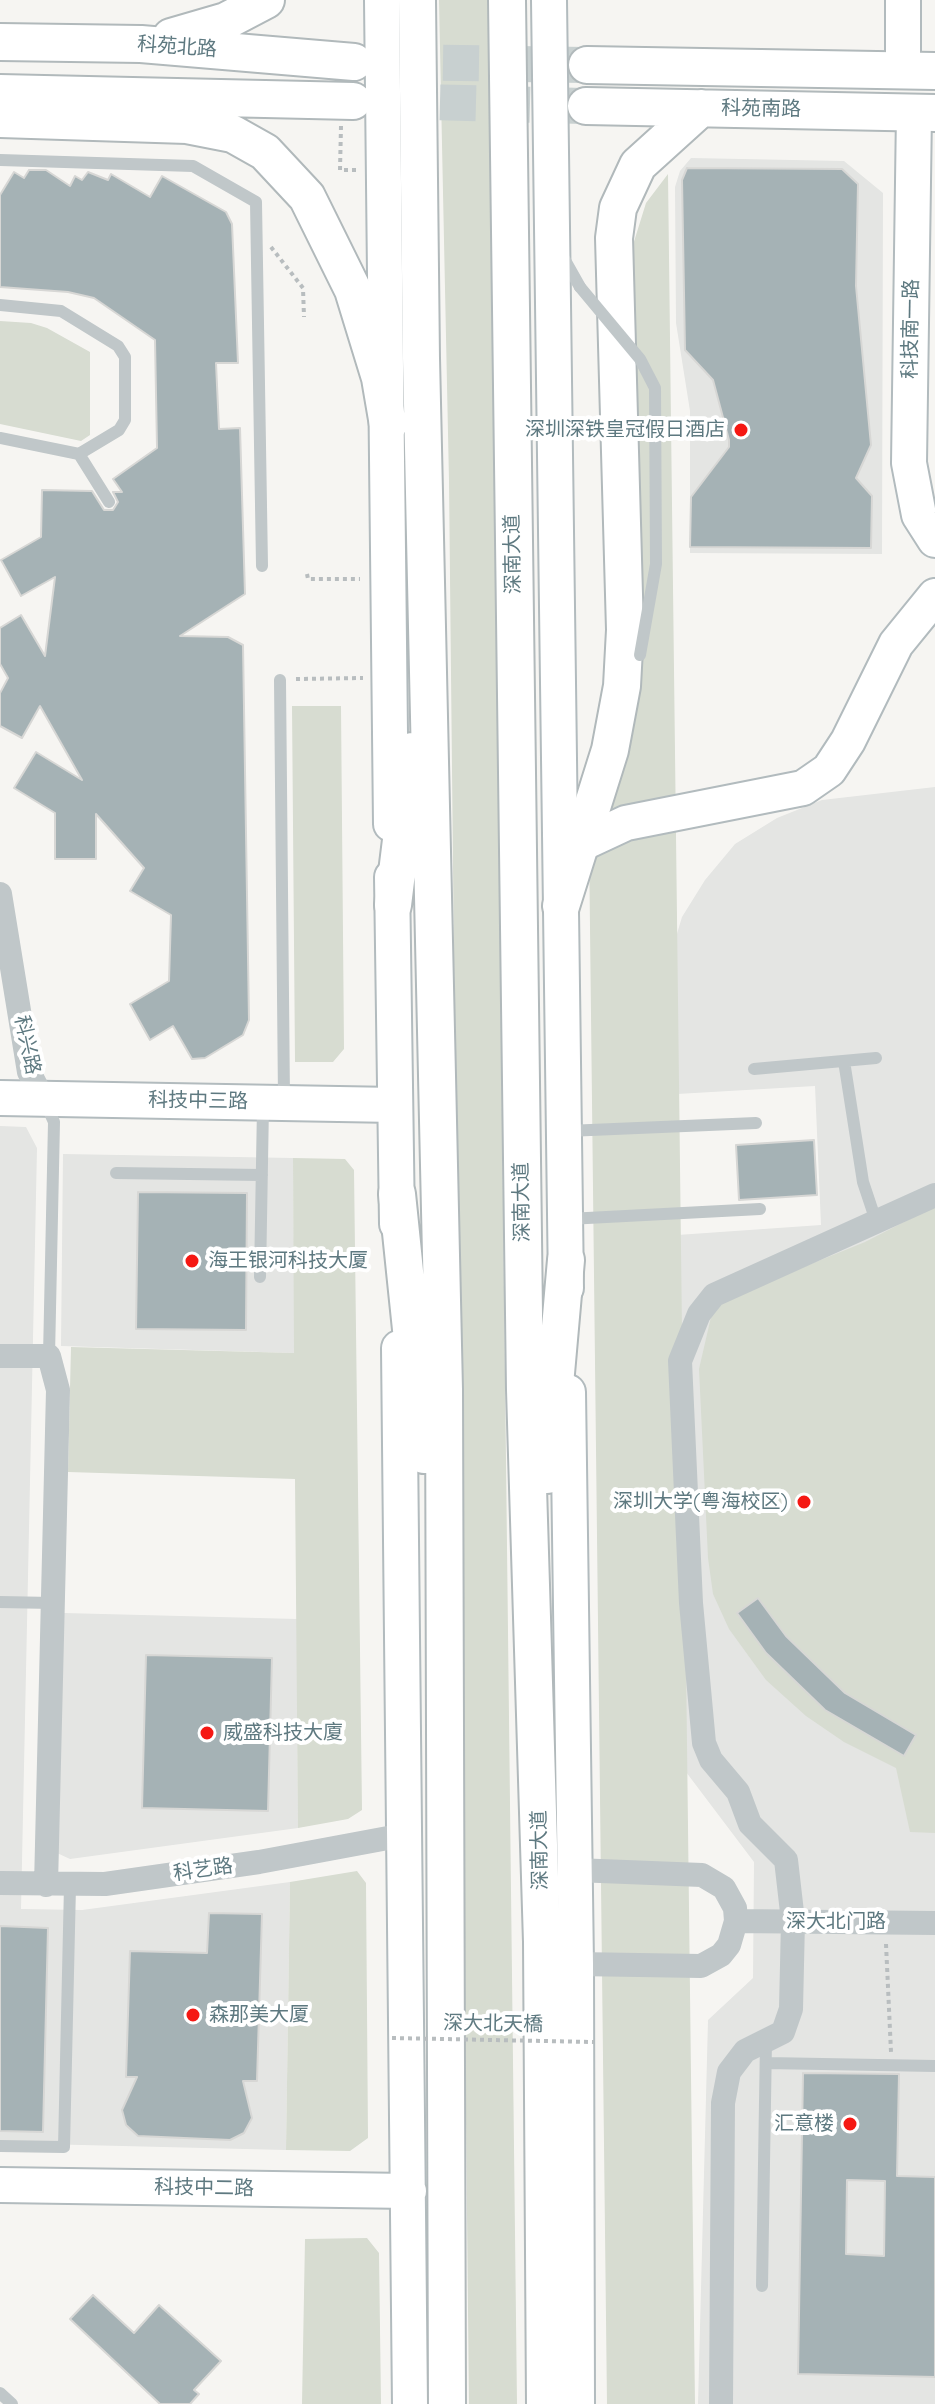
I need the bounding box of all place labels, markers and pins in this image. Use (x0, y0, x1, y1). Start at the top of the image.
place label: 深圳深铁皇冠假日酒店 (525, 418, 725, 442)
marker: 深圳深铁皇冠假日酒店 (732, 421, 750, 439)
place label: 海王银河科技大厦 (208, 1249, 368, 1273)
marker: 海王银河科技大厦 (183, 1252, 201, 1270)
place label: 深圳大学(粤海校区) (613, 1490, 788, 1514)
marker: 深圳大学(粤海校区) (795, 1493, 813, 1511)
place label: 威盛科技大廈 (223, 1721, 343, 1745)
marker: 威盛科技大廈 (198, 1724, 216, 1742)
place label: 森那美大厦 (209, 2003, 309, 2027)
marker: 森那美大厦 (184, 2006, 202, 2024)
place label: 汇意楼 (774, 2112, 834, 2136)
marker: 汇意楼 (841, 2115, 859, 2133)

